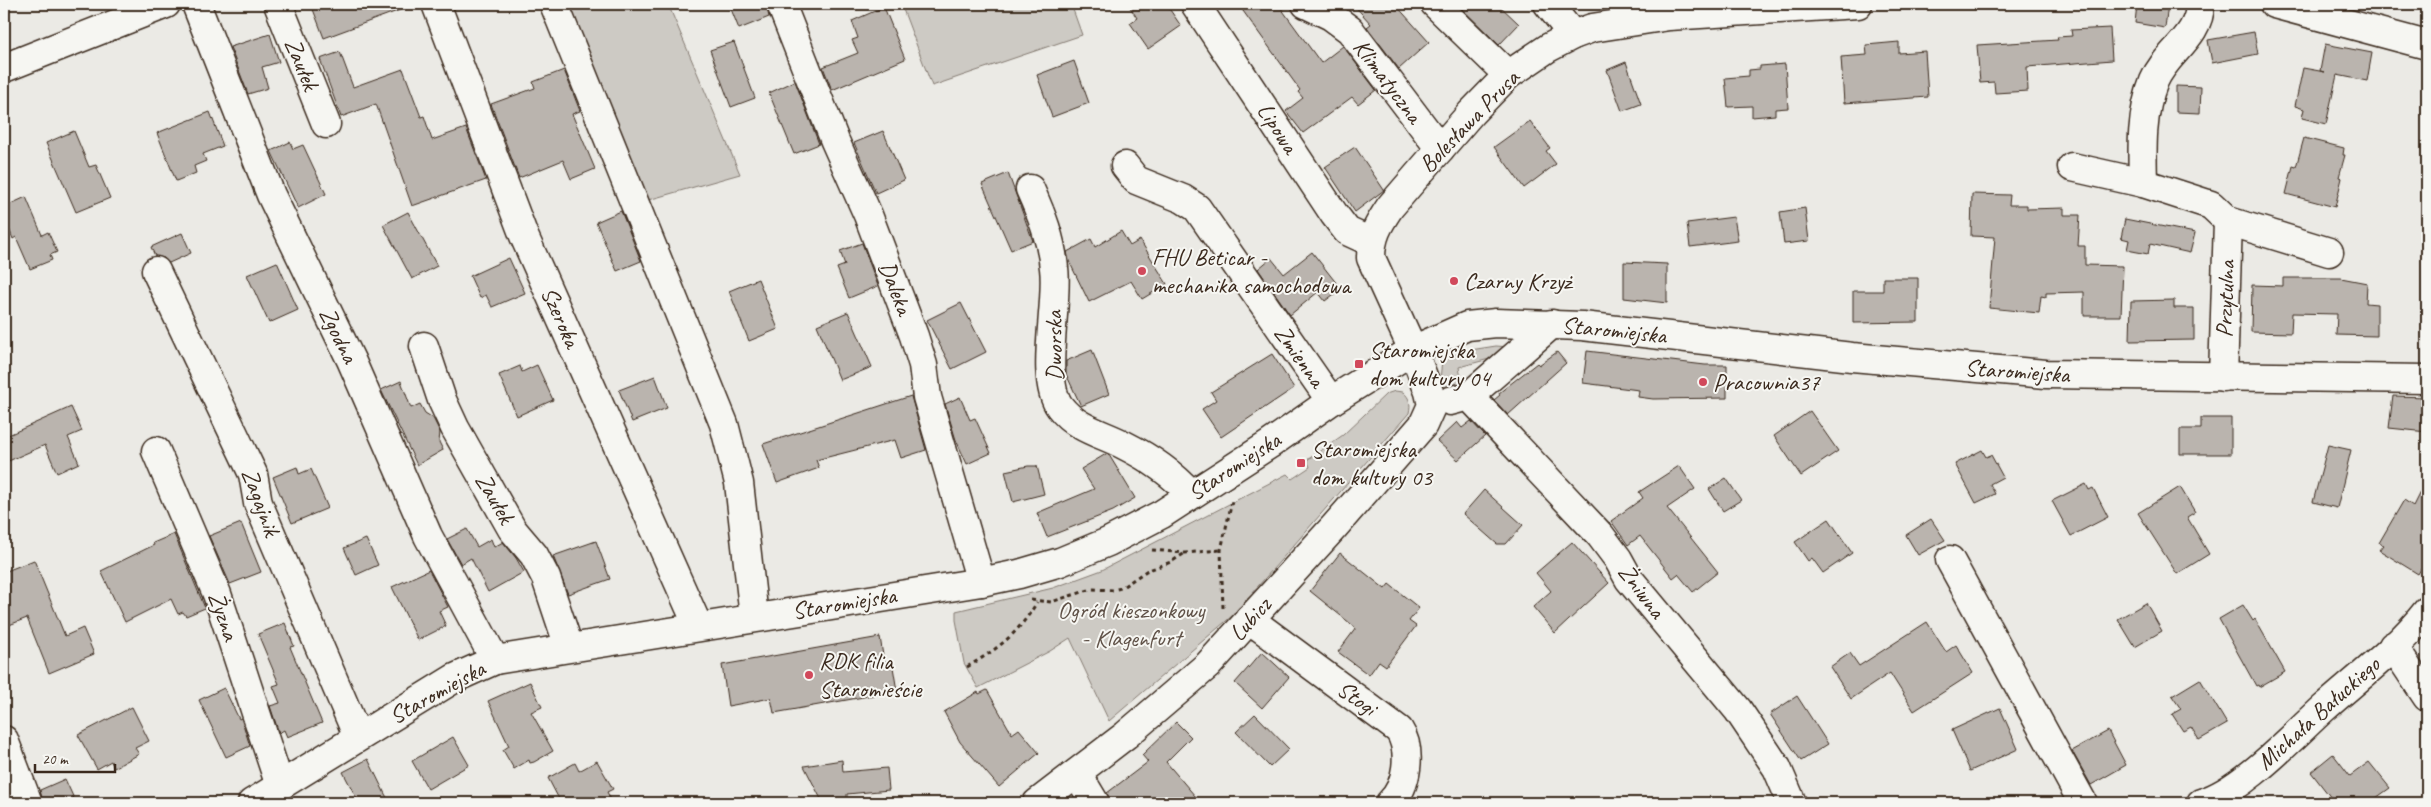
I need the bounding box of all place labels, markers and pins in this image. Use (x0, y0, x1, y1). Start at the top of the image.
place label: FHU Beticar - mechanika samochodowa (1152, 242, 1352, 300)
marker: FHU Beticar - mechanika samochodowa (1136, 265, 1148, 277)
place label: Czarny Krzyż (1464, 266, 1574, 296)
marker: Czarny Krzyż (1448, 275, 1460, 287)
place label: Staromiejska dom kultury 04 (1369, 335, 1492, 393)
marker: Staromiejska dom kultury 04 (1353, 358, 1365, 370)
place label: Pracownia37 (1713, 367, 1821, 397)
marker: Pracownia37 (1697, 376, 1709, 388)
place label: Staromiejska dom kultury 03 (1311, 434, 1434, 492)
marker: Staromiejska dom kultury 03 (1295, 457, 1307, 469)
place label: RDK filia Staromieście (819, 646, 924, 704)
marker: RDK filia Staromieście (803, 669, 815, 681)

